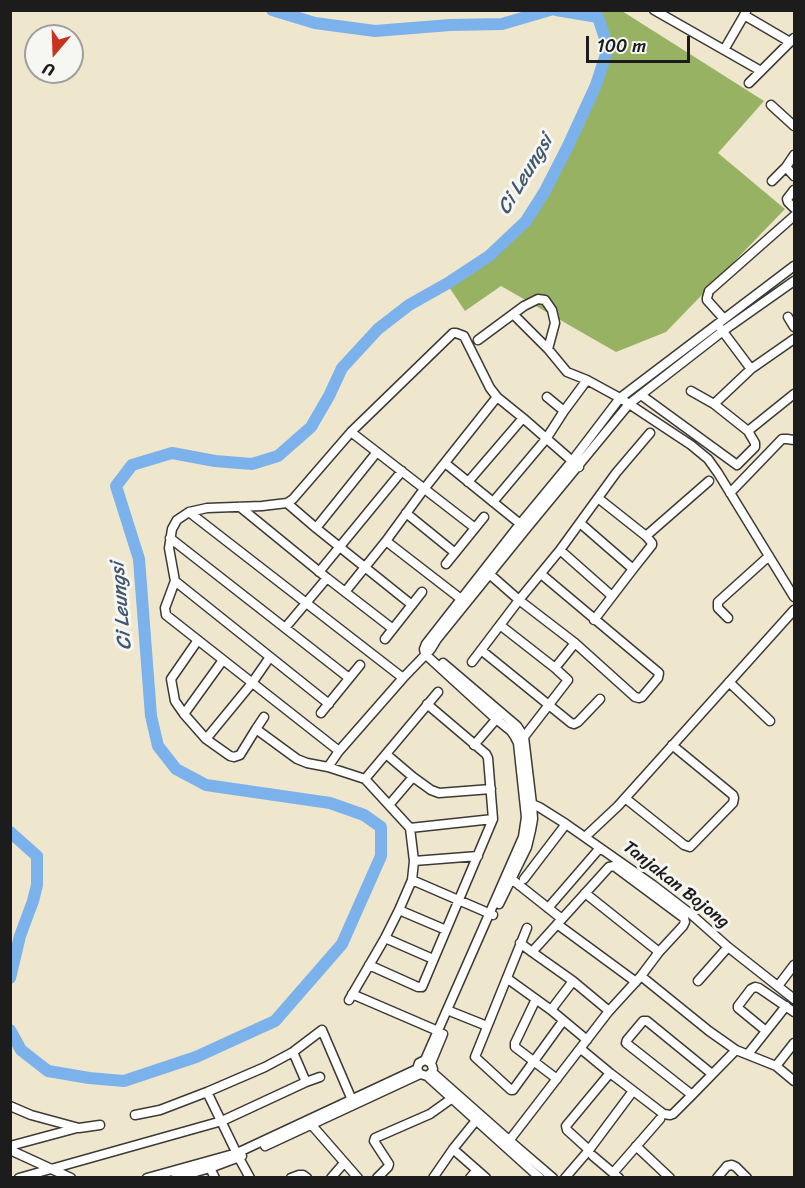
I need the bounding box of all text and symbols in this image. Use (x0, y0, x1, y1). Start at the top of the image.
north arrow (24, 24, 84, 84)
scale bar (589, 24, 692, 62)
text: 100 m (597, 30, 646, 62)
text: U (39, 54, 58, 85)
water label: Ci Leungsi (493, 131, 559, 219)
water label: Ci Leungsi (106, 561, 138, 651)
street label: Tanjakan Bojong (618, 837, 734, 933)

